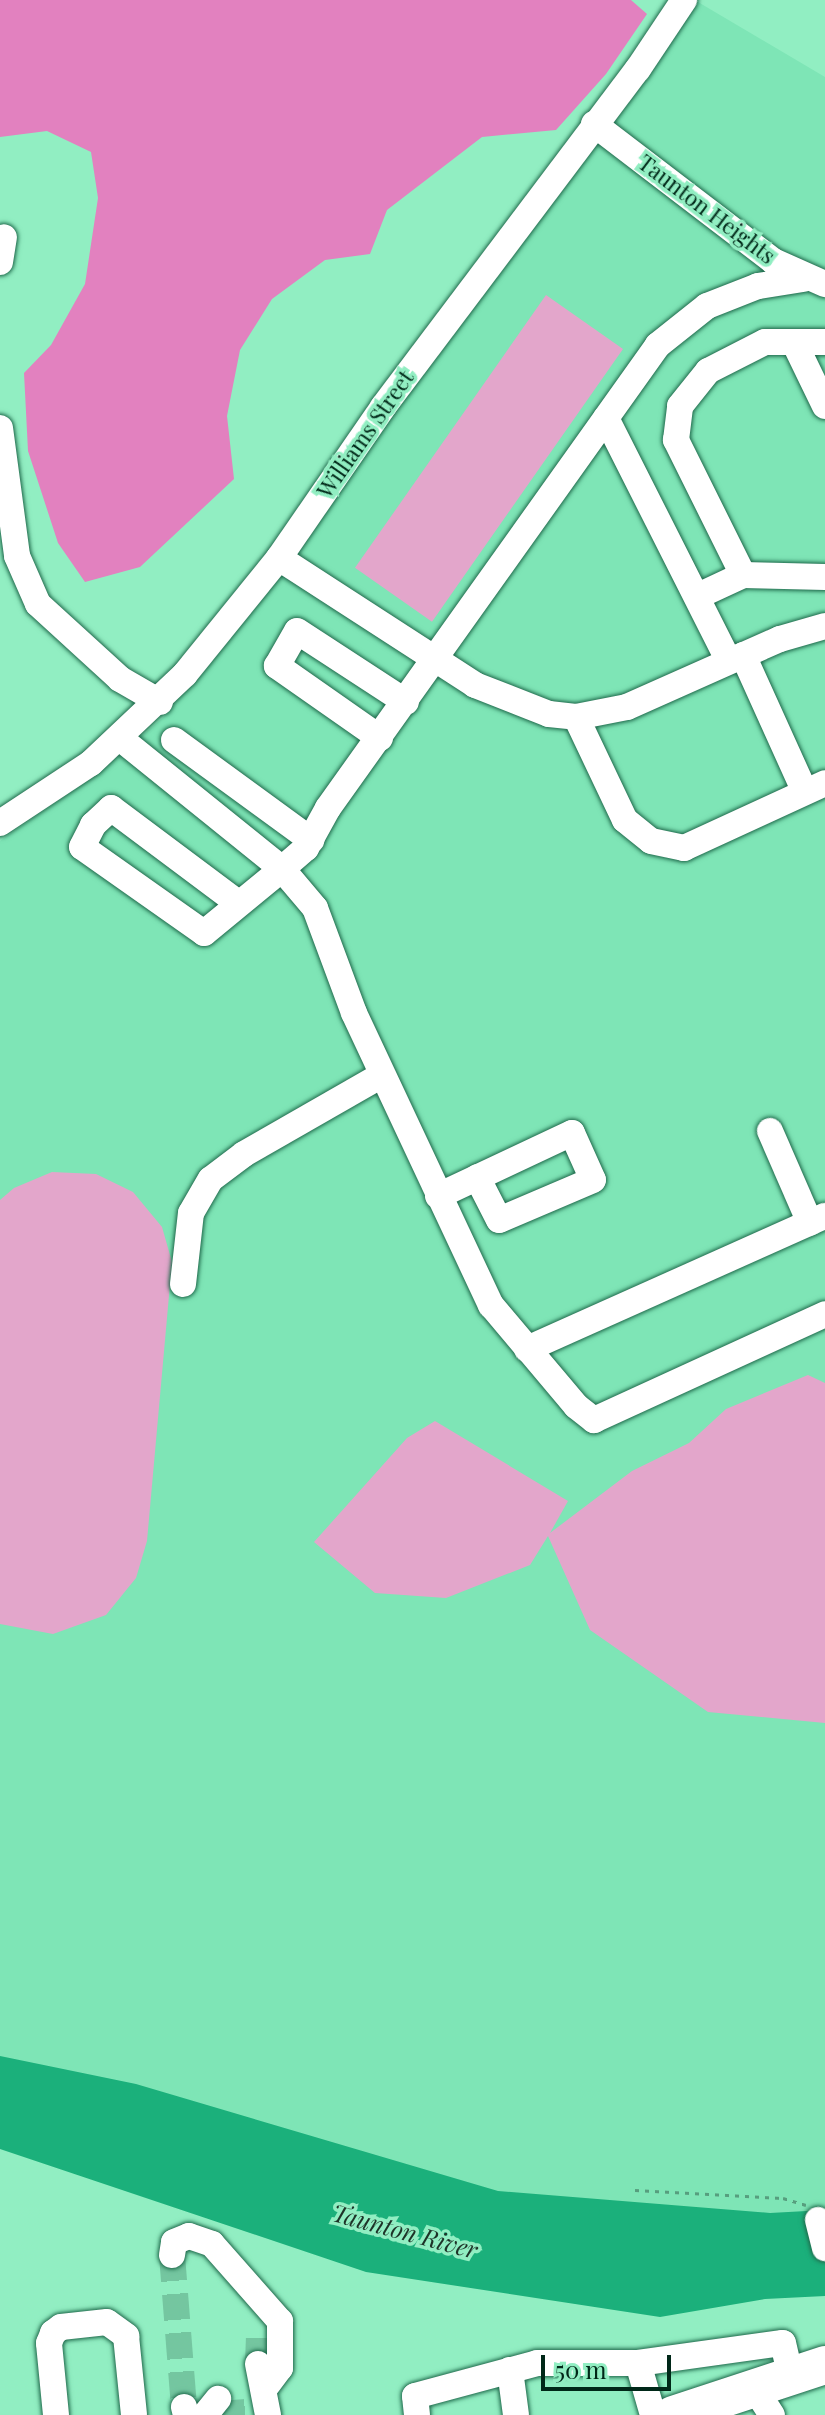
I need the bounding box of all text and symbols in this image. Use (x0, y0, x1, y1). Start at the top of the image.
street label: Taunton Heights (633, 149, 781, 269)
street label: Williams Street (311, 365, 419, 503)
water label: Taunton River (329, 2198, 481, 2264)
scale bar (545, 2339, 675, 2389)
text: 50 m (555, 2353, 607, 2385)

